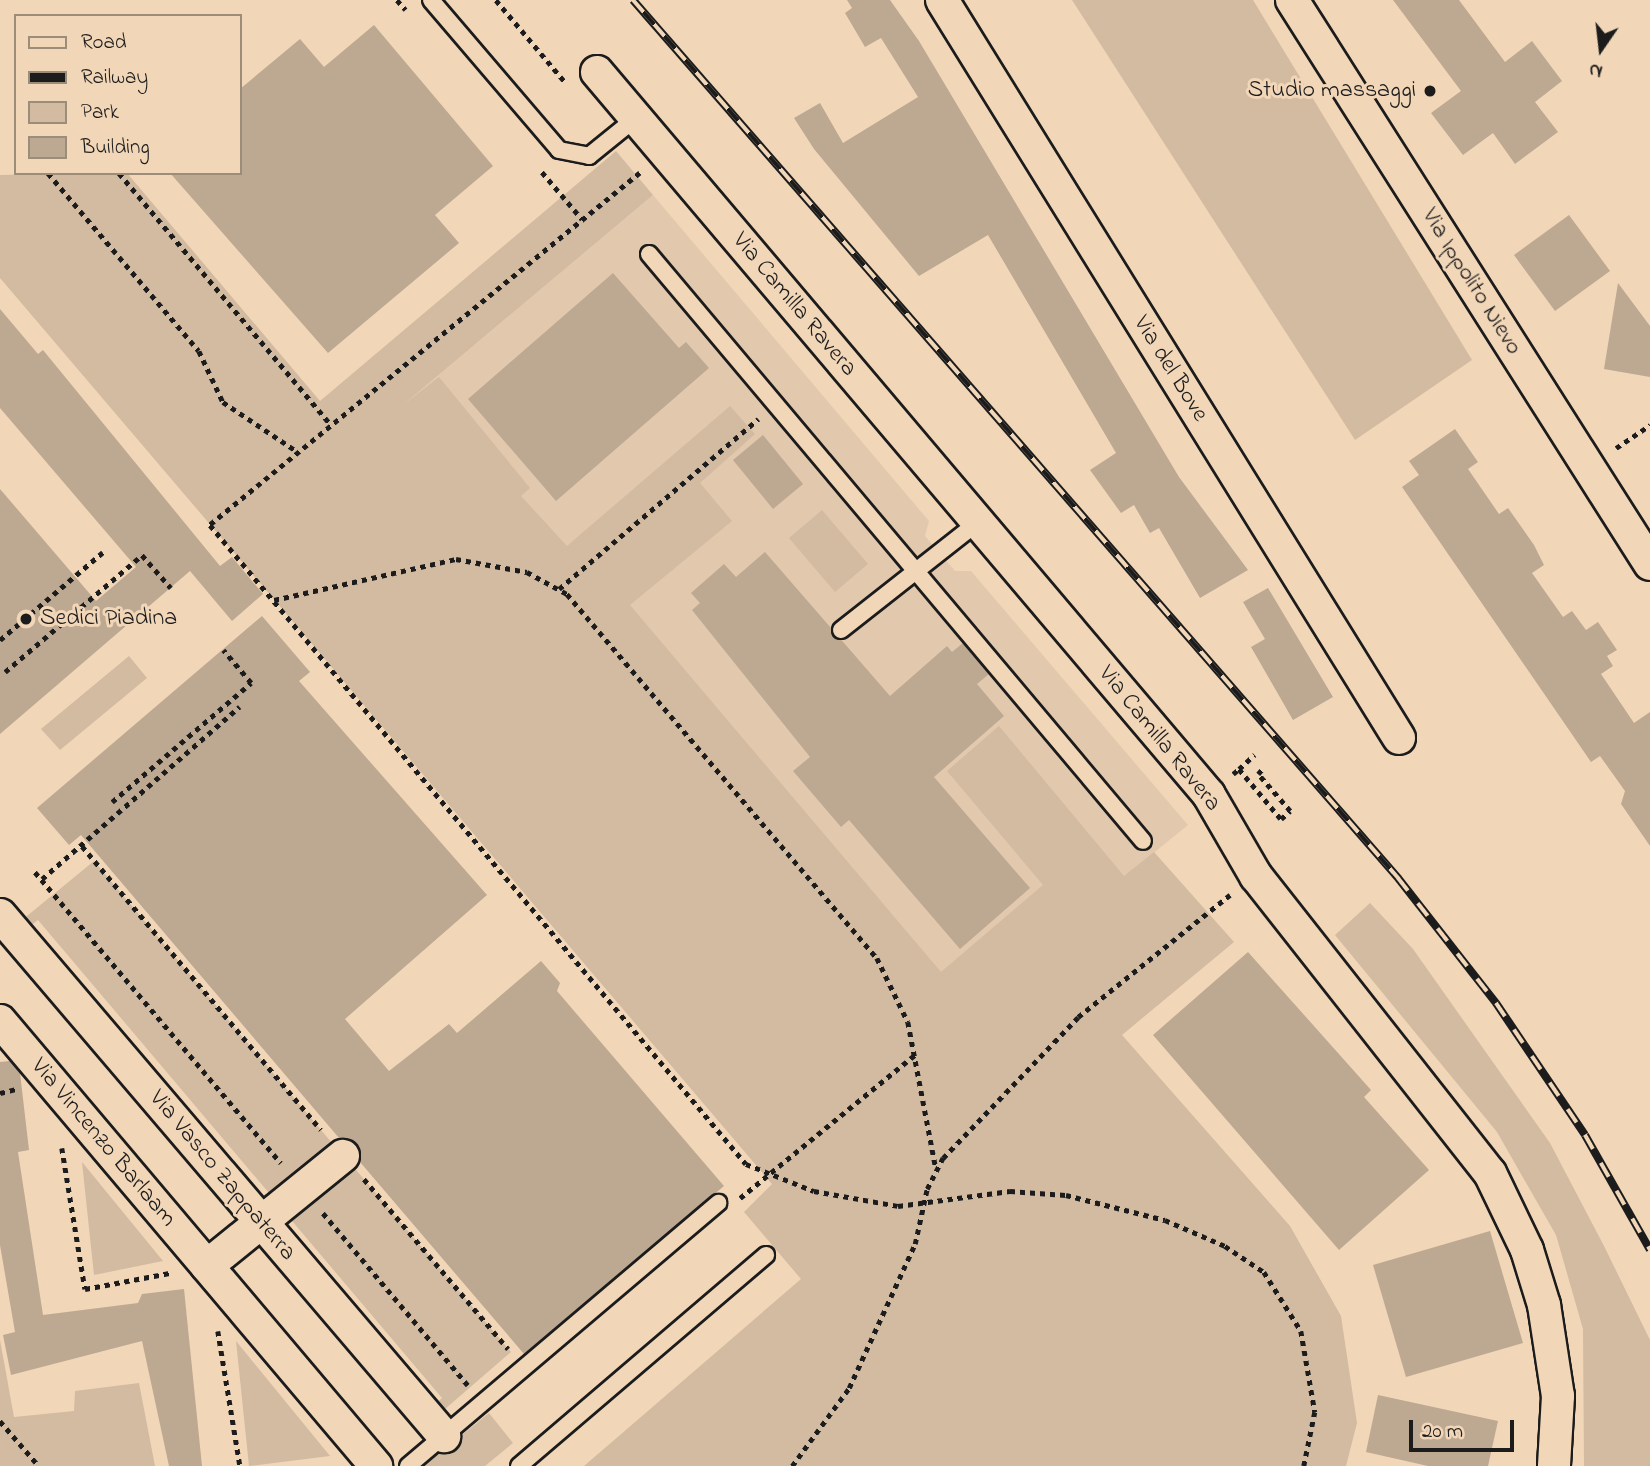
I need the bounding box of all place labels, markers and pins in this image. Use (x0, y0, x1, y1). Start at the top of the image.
place label: Studio massaggi (1248, 77, 1416, 105)
marker: Studio massaggi (1422, 83, 1438, 99)
place label: Sedici Piadina (40, 605, 177, 633)
marker: Sedici Piadina (18, 611, 34, 627)

